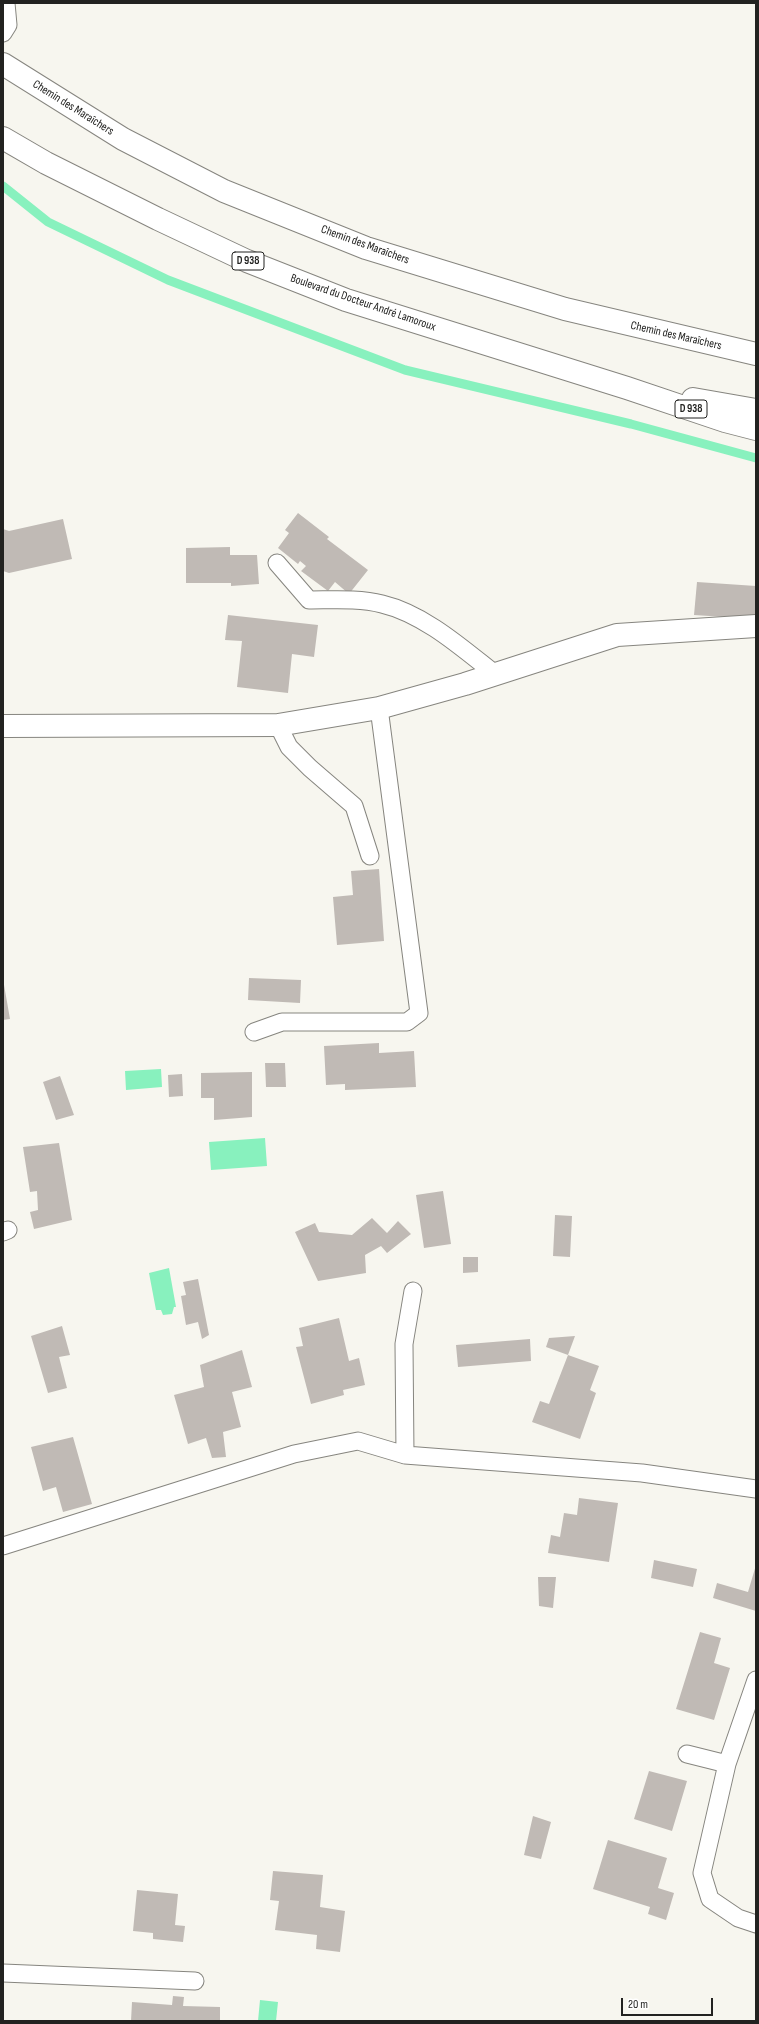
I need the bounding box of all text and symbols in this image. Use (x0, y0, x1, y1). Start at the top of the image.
street label: Chemin des Maraîchers (30, 77, 116, 139)
street label: Chemin des Maraîchers (319, 222, 411, 268)
road number: D 938 (232, 252, 264, 270)
street label: Boulevard du Docteur André Lamoroux (288, 271, 438, 335)
street label: Chemin des Maraîchers (629, 319, 723, 353)
road number: D 938 (675, 400, 707, 418)
scale bar (623, 1990, 715, 2016)
text: 20 m (628, 1997, 648, 2012)

